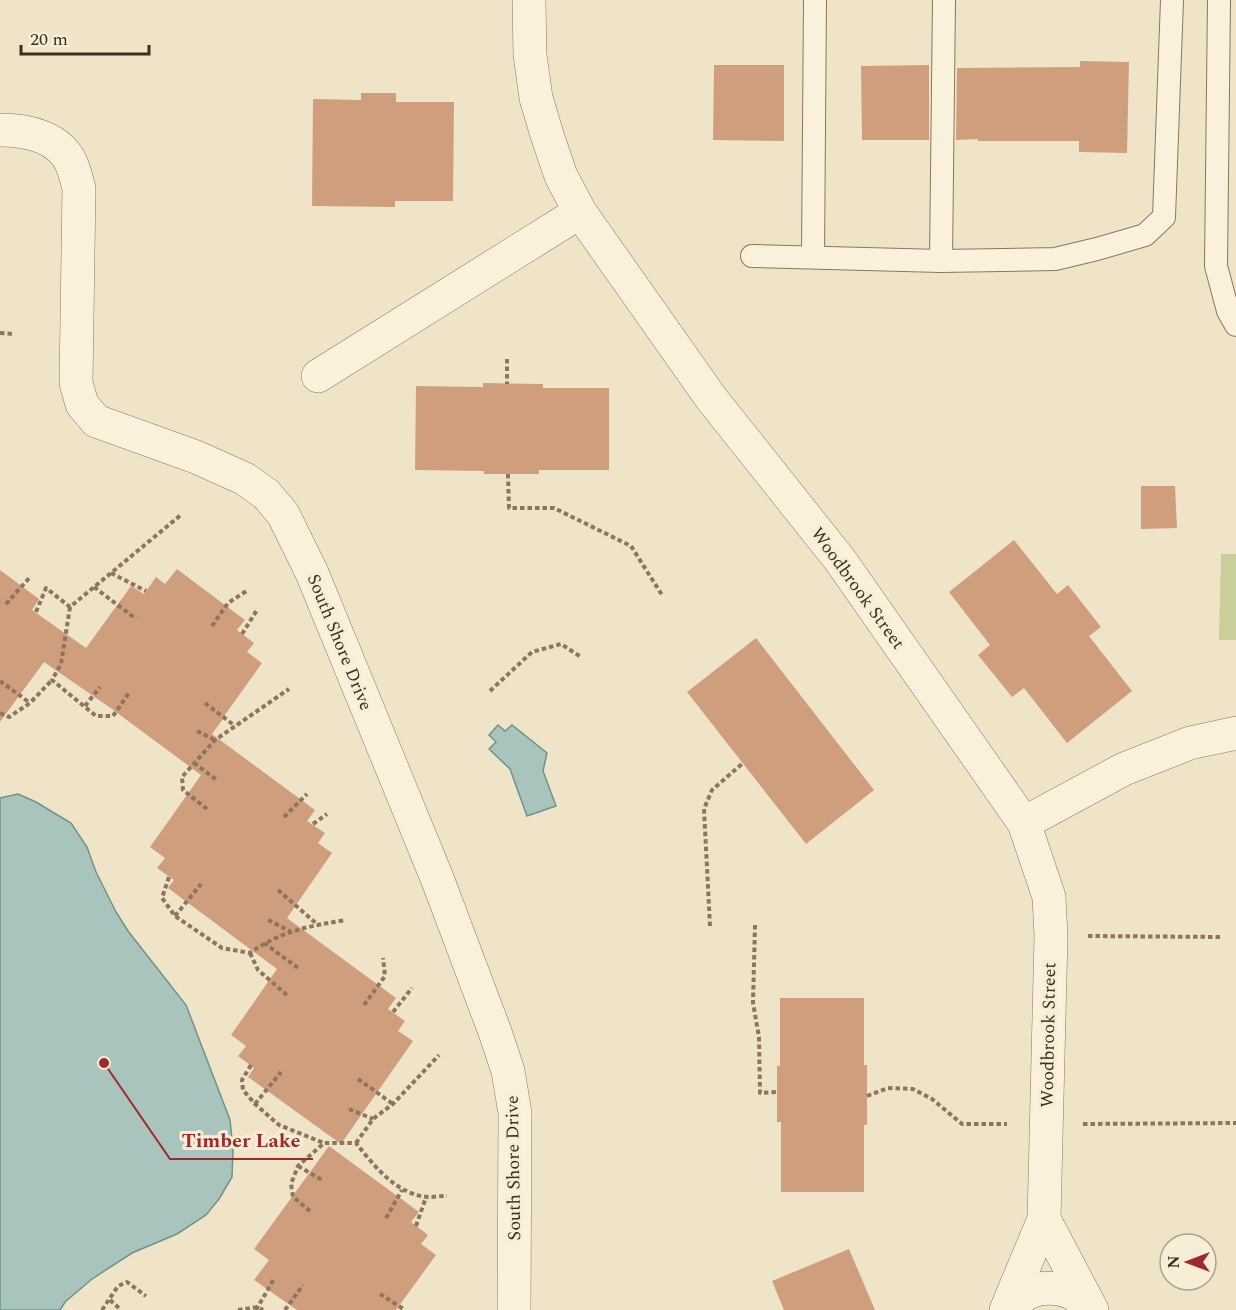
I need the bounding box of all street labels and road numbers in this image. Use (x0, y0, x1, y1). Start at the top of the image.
street label: Woodbrook Street (804, 521, 911, 655)
street label: South Shore Drive (300, 570, 379, 715)
street label: Woodbrook Street (1034, 962, 1063, 1108)
street label: South Shore Drive (499, 1095, 528, 1241)

